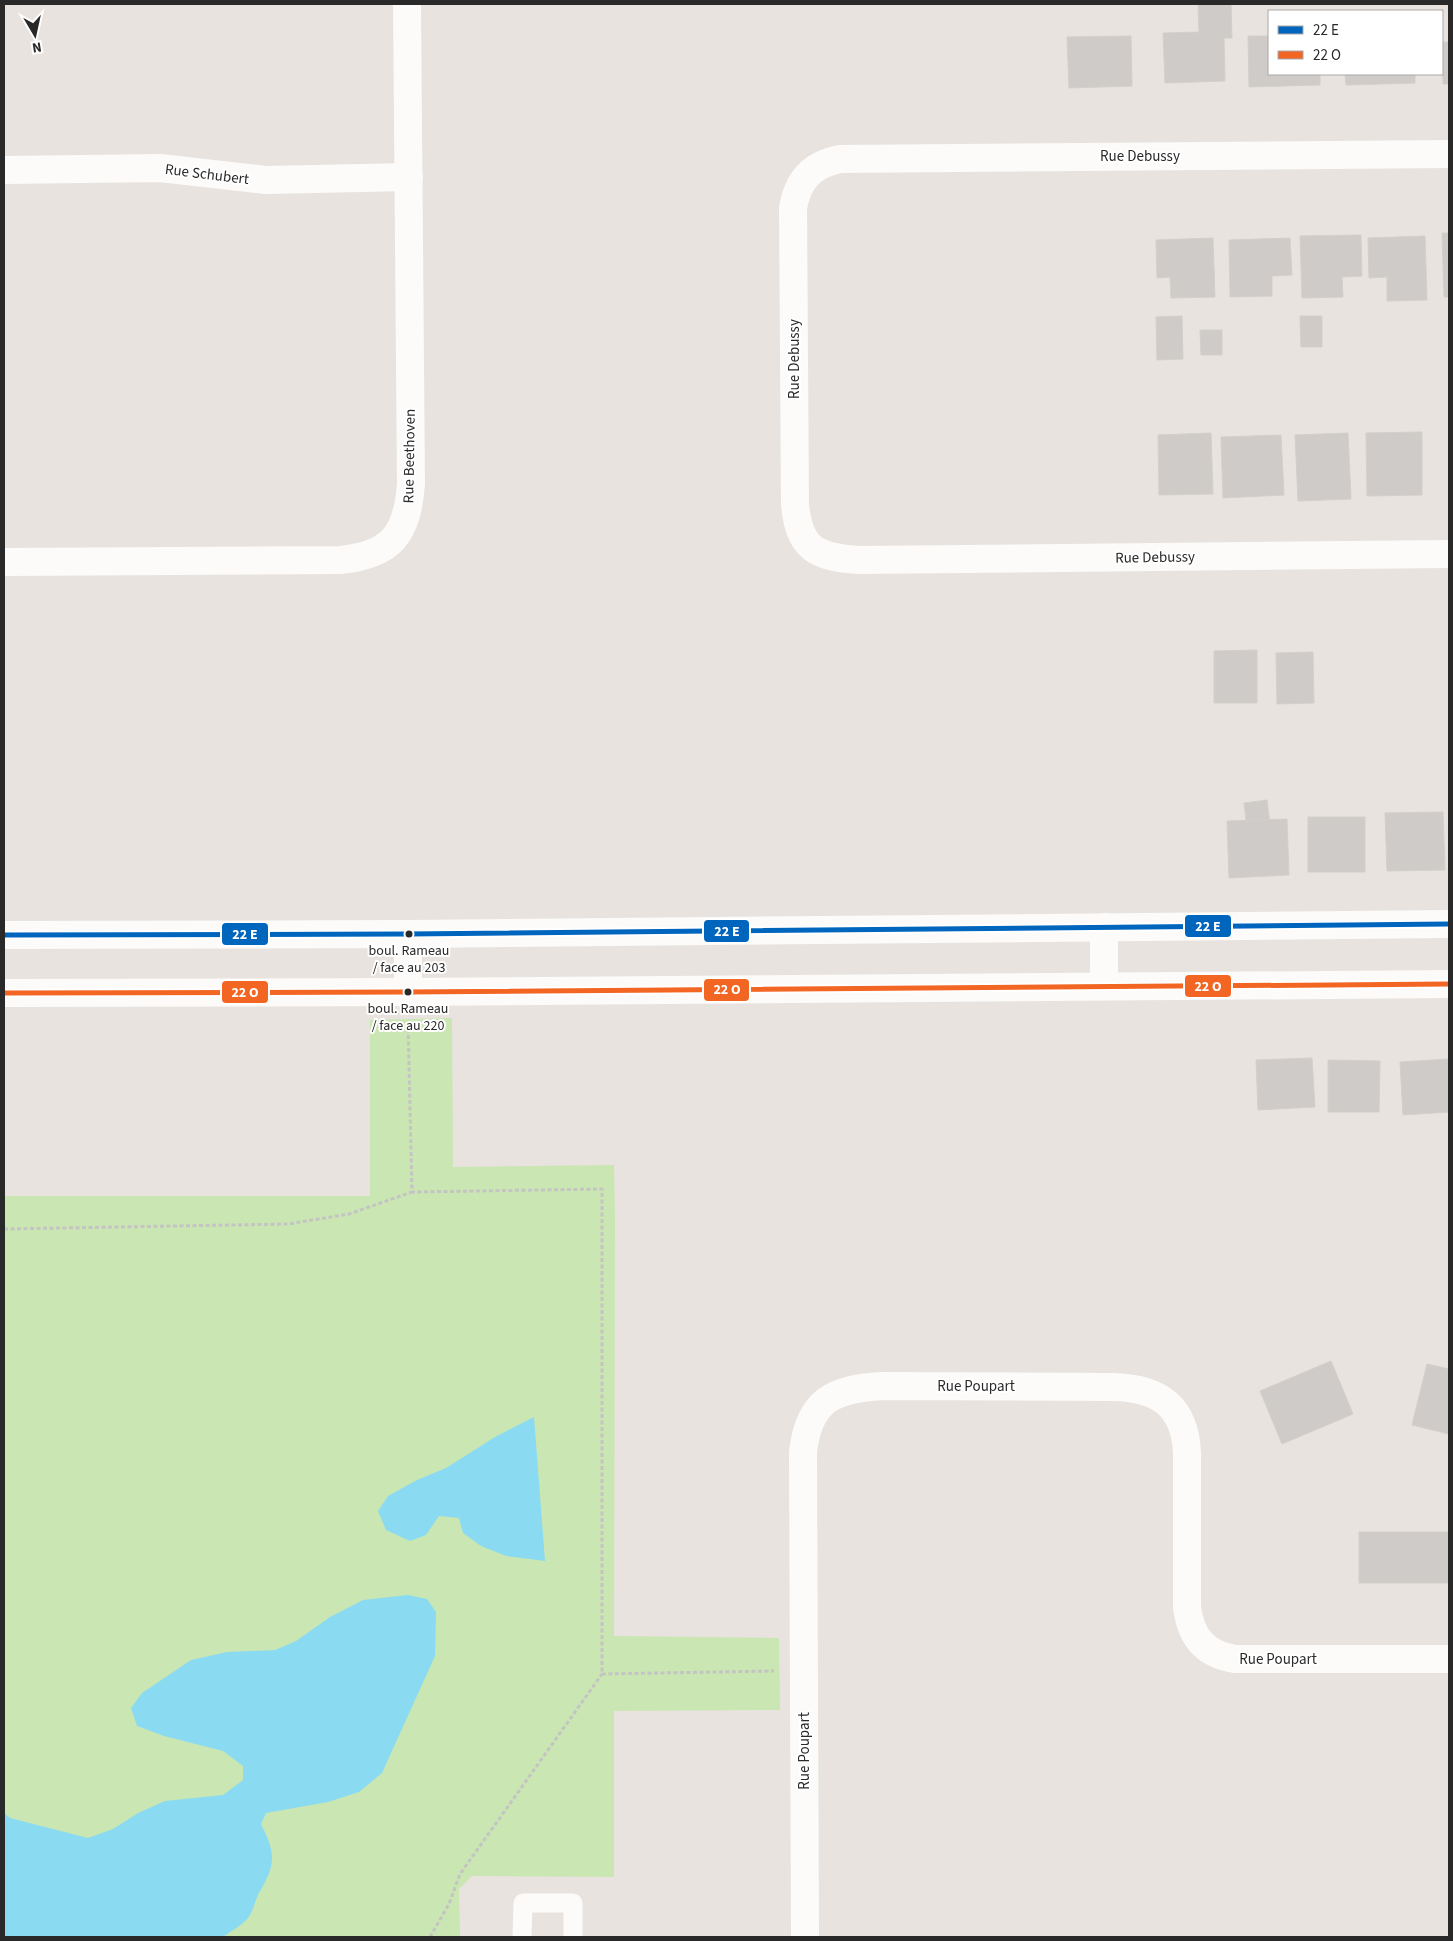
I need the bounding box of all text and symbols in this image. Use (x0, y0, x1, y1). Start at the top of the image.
north arrow (10, 10, 60, 60)
legend (1268, 10, 1443, 75)
text: 22 E (1313, 20, 1339, 41)
text: N (31, 36, 43, 57)
text: 22 O (1313, 45, 1341, 66)
street label: Rue Debussy (1100, 146, 1180, 167)
street label: Rue Schubert (164, 159, 250, 190)
street label: Rue Debussy (784, 319, 805, 399)
street label: Rue Beethoven (398, 409, 421, 503)
street label: Rue Debussy (1115, 546, 1195, 569)
line badge: 22 E (1184, 914, 1232, 938)
text: 22 E (1195, 917, 1221, 937)
line badge: 22 E (703, 919, 750, 943)
line badge: 22 E (221, 922, 269, 946)
text: 22 E (714, 922, 740, 942)
text: 22 E (232, 925, 258, 945)
marker: boul. Rameau / face au 203 (404, 929, 414, 939)
place label: boul. Rameau / face au 203 (369, 941, 449, 978)
line badge: 22 O (1184, 974, 1232, 998)
text: 22 O (1194, 977, 1222, 997)
line badge: 22 O (703, 978, 750, 1002)
line badge: 22 O (221, 980, 269, 1004)
text: 22 O (713, 980, 741, 1000)
text: 22 O (231, 983, 259, 1003)
marker: boul. Rameau / face au 220 (403, 987, 413, 997)
place label: boul. Rameau / face au 220 (368, 999, 448, 1036)
street label: Rue Poupart (937, 1376, 1015, 1397)
street label: Rue Poupart (1239, 1649, 1317, 1670)
street label: Rue Poupart (794, 1712, 815, 1790)

